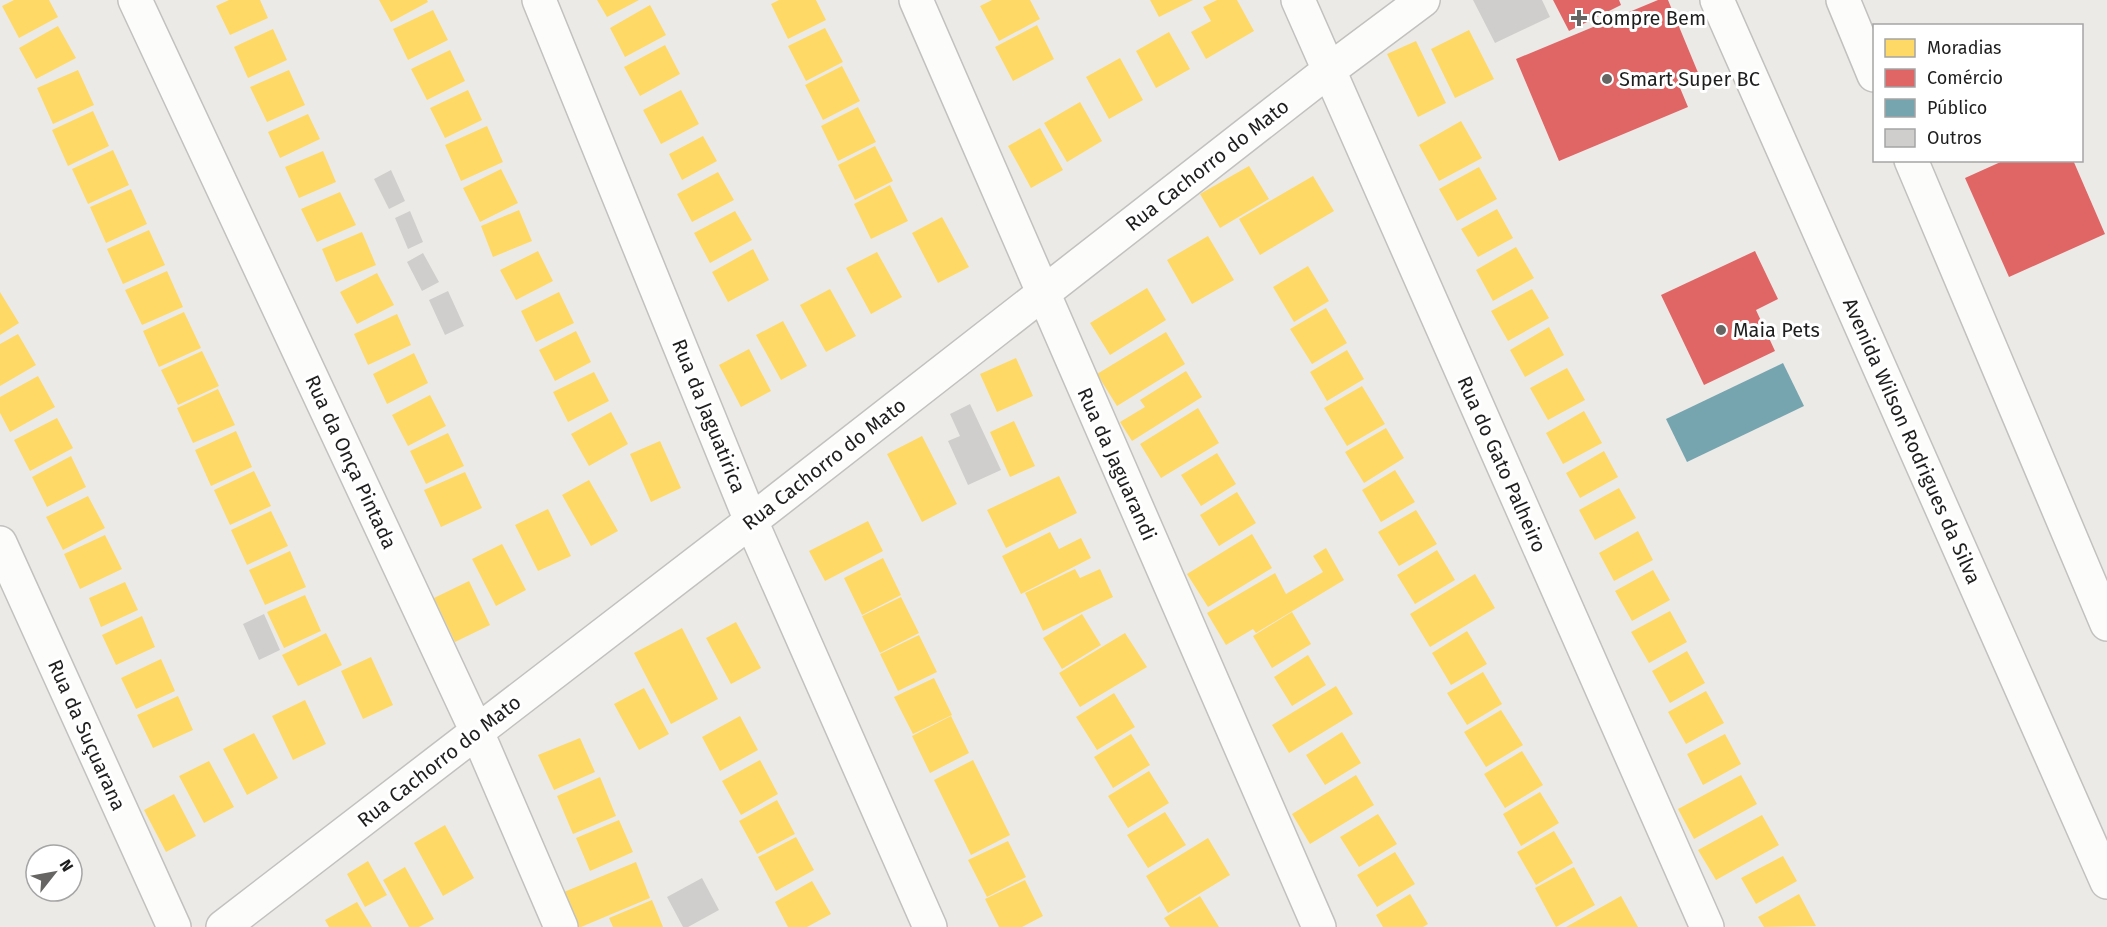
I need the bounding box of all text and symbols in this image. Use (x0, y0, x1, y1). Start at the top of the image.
place label: Compre Bem (1591, 6, 1706, 30)
marker: Compre Bem (1572, 11, 1586, 25)
legend (1873, 24, 2083, 162)
text: Moradias (1927, 37, 2001, 59)
place label: Smart Super BC (1619, 67, 1760, 91)
text: Comércio (1927, 67, 2003, 89)
marker: Smart Super BC (1600, 72, 1614, 86)
street label: Rua Cachorro do Mato (1121, 94, 1293, 236)
text: Público (1927, 97, 1987, 119)
text: Outros (1927, 127, 1982, 149)
street label: Avenida Wilson Rodrigues da Silva (1838, 294, 1986, 588)
place label: Maia Pets (1733, 318, 1820, 342)
marker: Maia Pets (1714, 323, 1728, 337)
street label: Rua da Jaguatirica (667, 335, 751, 497)
street label: Rua da Onça Pintada (299, 371, 402, 553)
street label: Rua do Gato Palheiro (1452, 372, 1552, 556)
street label: Rua da Jaguarandi (1073, 384, 1161, 544)
street label: Rua Cachorro do Mato (738, 393, 910, 535)
street label: Rua da Suçuarana (42, 656, 131, 815)
street label: Rua Cachorro do Mato (353, 690, 525, 832)
north arrow (24, 843, 84, 903)
text: N (56, 856, 77, 875)

